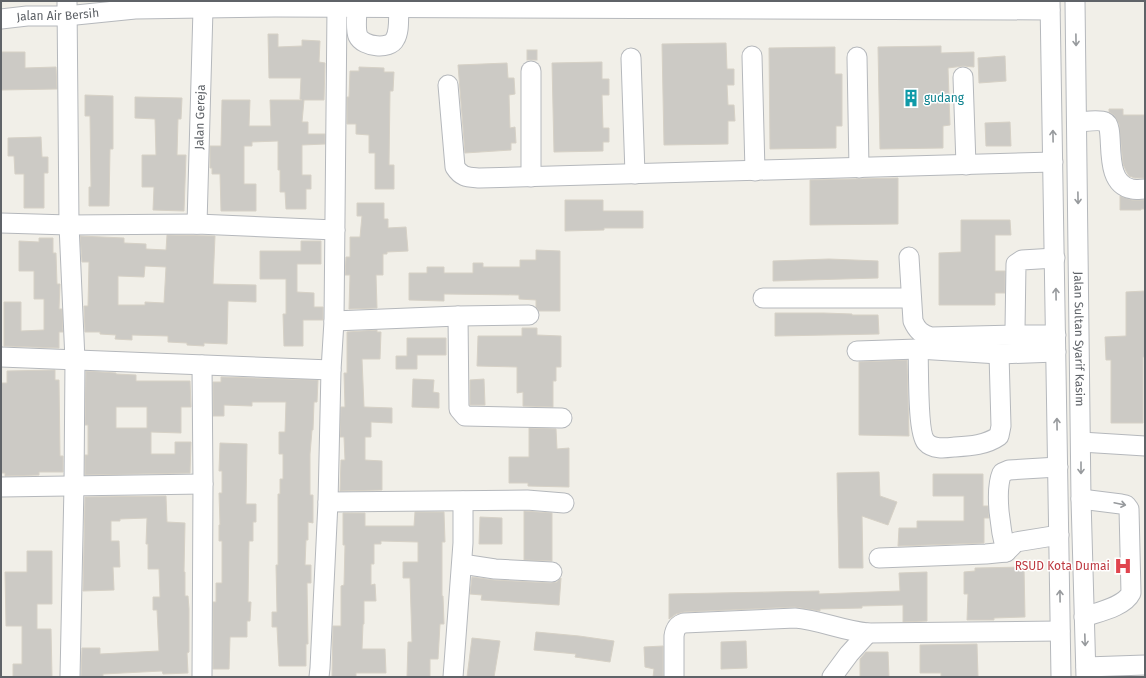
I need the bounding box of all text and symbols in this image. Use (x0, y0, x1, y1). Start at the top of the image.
street label: Jalan Air Bersih (16, 6, 100, 24)
one-way arrow (1072, 33, 1080, 46)
street label: Jalan Gereja (192, 84, 208, 150)
building icon: gudang (901, 88, 921, 108)
place label: gudang (924, 91, 965, 105)
one-way arrow (1049, 130, 1056, 143)
one-way arrow (1074, 191, 1082, 204)
street label: Jalan Sultan Syarif Kasim (1071, 271, 1087, 407)
one-way arrow (1052, 288, 1059, 301)
one-way arrow (1054, 418, 1061, 431)
one-way arrow (1077, 461, 1085, 474)
one-way arrow (1113, 500, 1126, 508)
hospital icon: RSUD Kota Dumai (1113, 556, 1133, 576)
place label: RSUD Kota Dumai (1015, 559, 1110, 573)
one-way arrow (1056, 590, 1064, 603)
one-way arrow (1081, 633, 1088, 646)

